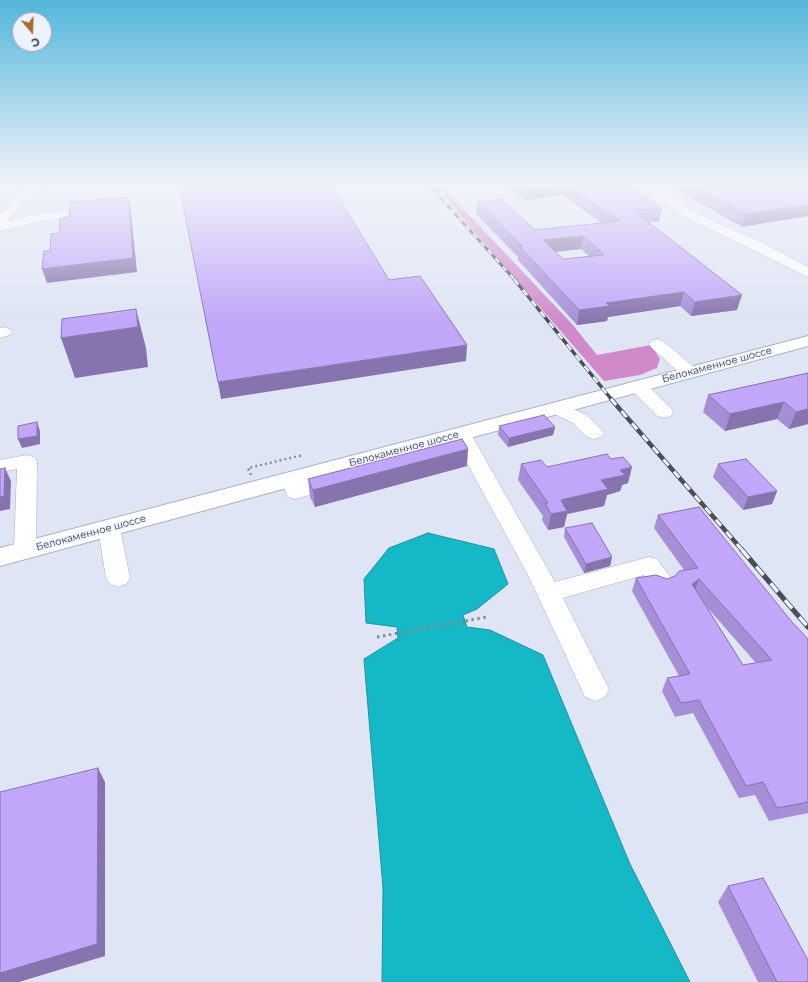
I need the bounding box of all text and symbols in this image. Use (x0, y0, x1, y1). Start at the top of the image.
north arrow (12, 12, 52, 52)
text: С (30, 34, 42, 50)
street label: Белокаменное шоссе (661, 345, 773, 385)
street label: Белокаменное шоссе (348, 429, 460, 469)
street label: Белокаменное шоссе (35, 513, 147, 553)

